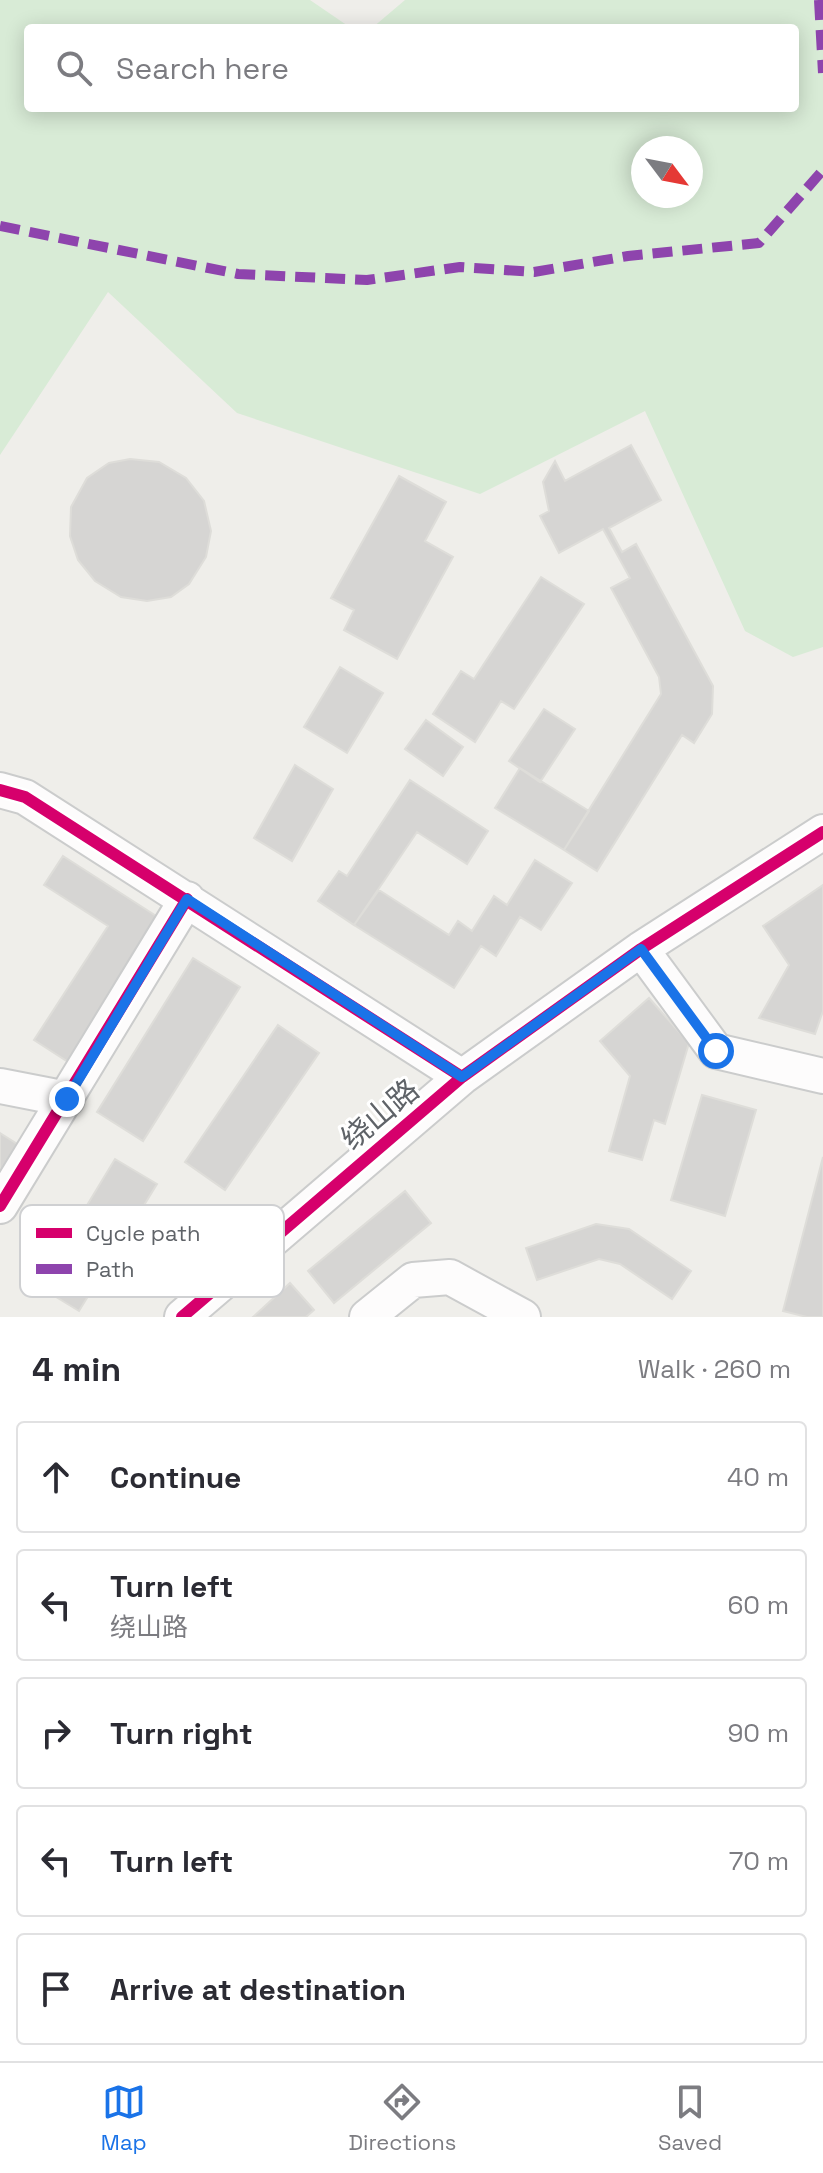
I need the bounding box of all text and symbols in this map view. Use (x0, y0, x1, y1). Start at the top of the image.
search box (24, 24, 799, 112)
icon: search (52, 46, 96, 90)
text: Search here (116, 49, 289, 88)
north arrow (631, 136, 703, 208)
route start (698, 1033, 734, 1069)
street label: 绕山路 (333, 1070, 427, 1158)
route end (49, 1081, 85, 1117)
legend (20, 1205, 284, 1297)
text: Cycle path (86, 1219, 201, 1247)
text: Path (86, 1255, 135, 1283)
text: 4 min (32, 1348, 121, 1391)
text: Walk · 260 m (638, 1352, 791, 1386)
icon: ahead (34, 1455, 78, 1499)
text: Continue (110, 1458, 241, 1497)
text: 40 m (727, 1460, 789, 1494)
text: Turn left (110, 1567, 233, 1606)
icon: left (34, 1583, 78, 1627)
text: 60 m (727, 1588, 789, 1622)
text: 绕山路 (110, 1610, 188, 1644)
icon: right (34, 1711, 78, 1755)
text: Turn right (110, 1714, 253, 1753)
text: 90 m (727, 1716, 789, 1750)
icon: left (34, 1839, 78, 1883)
text: Turn left (110, 1842, 233, 1881)
text: 70 m (729, 1844, 789, 1878)
icon: arrive (34, 1967, 78, 2011)
text: Arrive at destination (110, 1970, 406, 2009)
tab: Map (101, 2080, 147, 2156)
tab: Directions (348, 2080, 456, 2156)
tab: Saved (658, 2080, 722, 2156)

